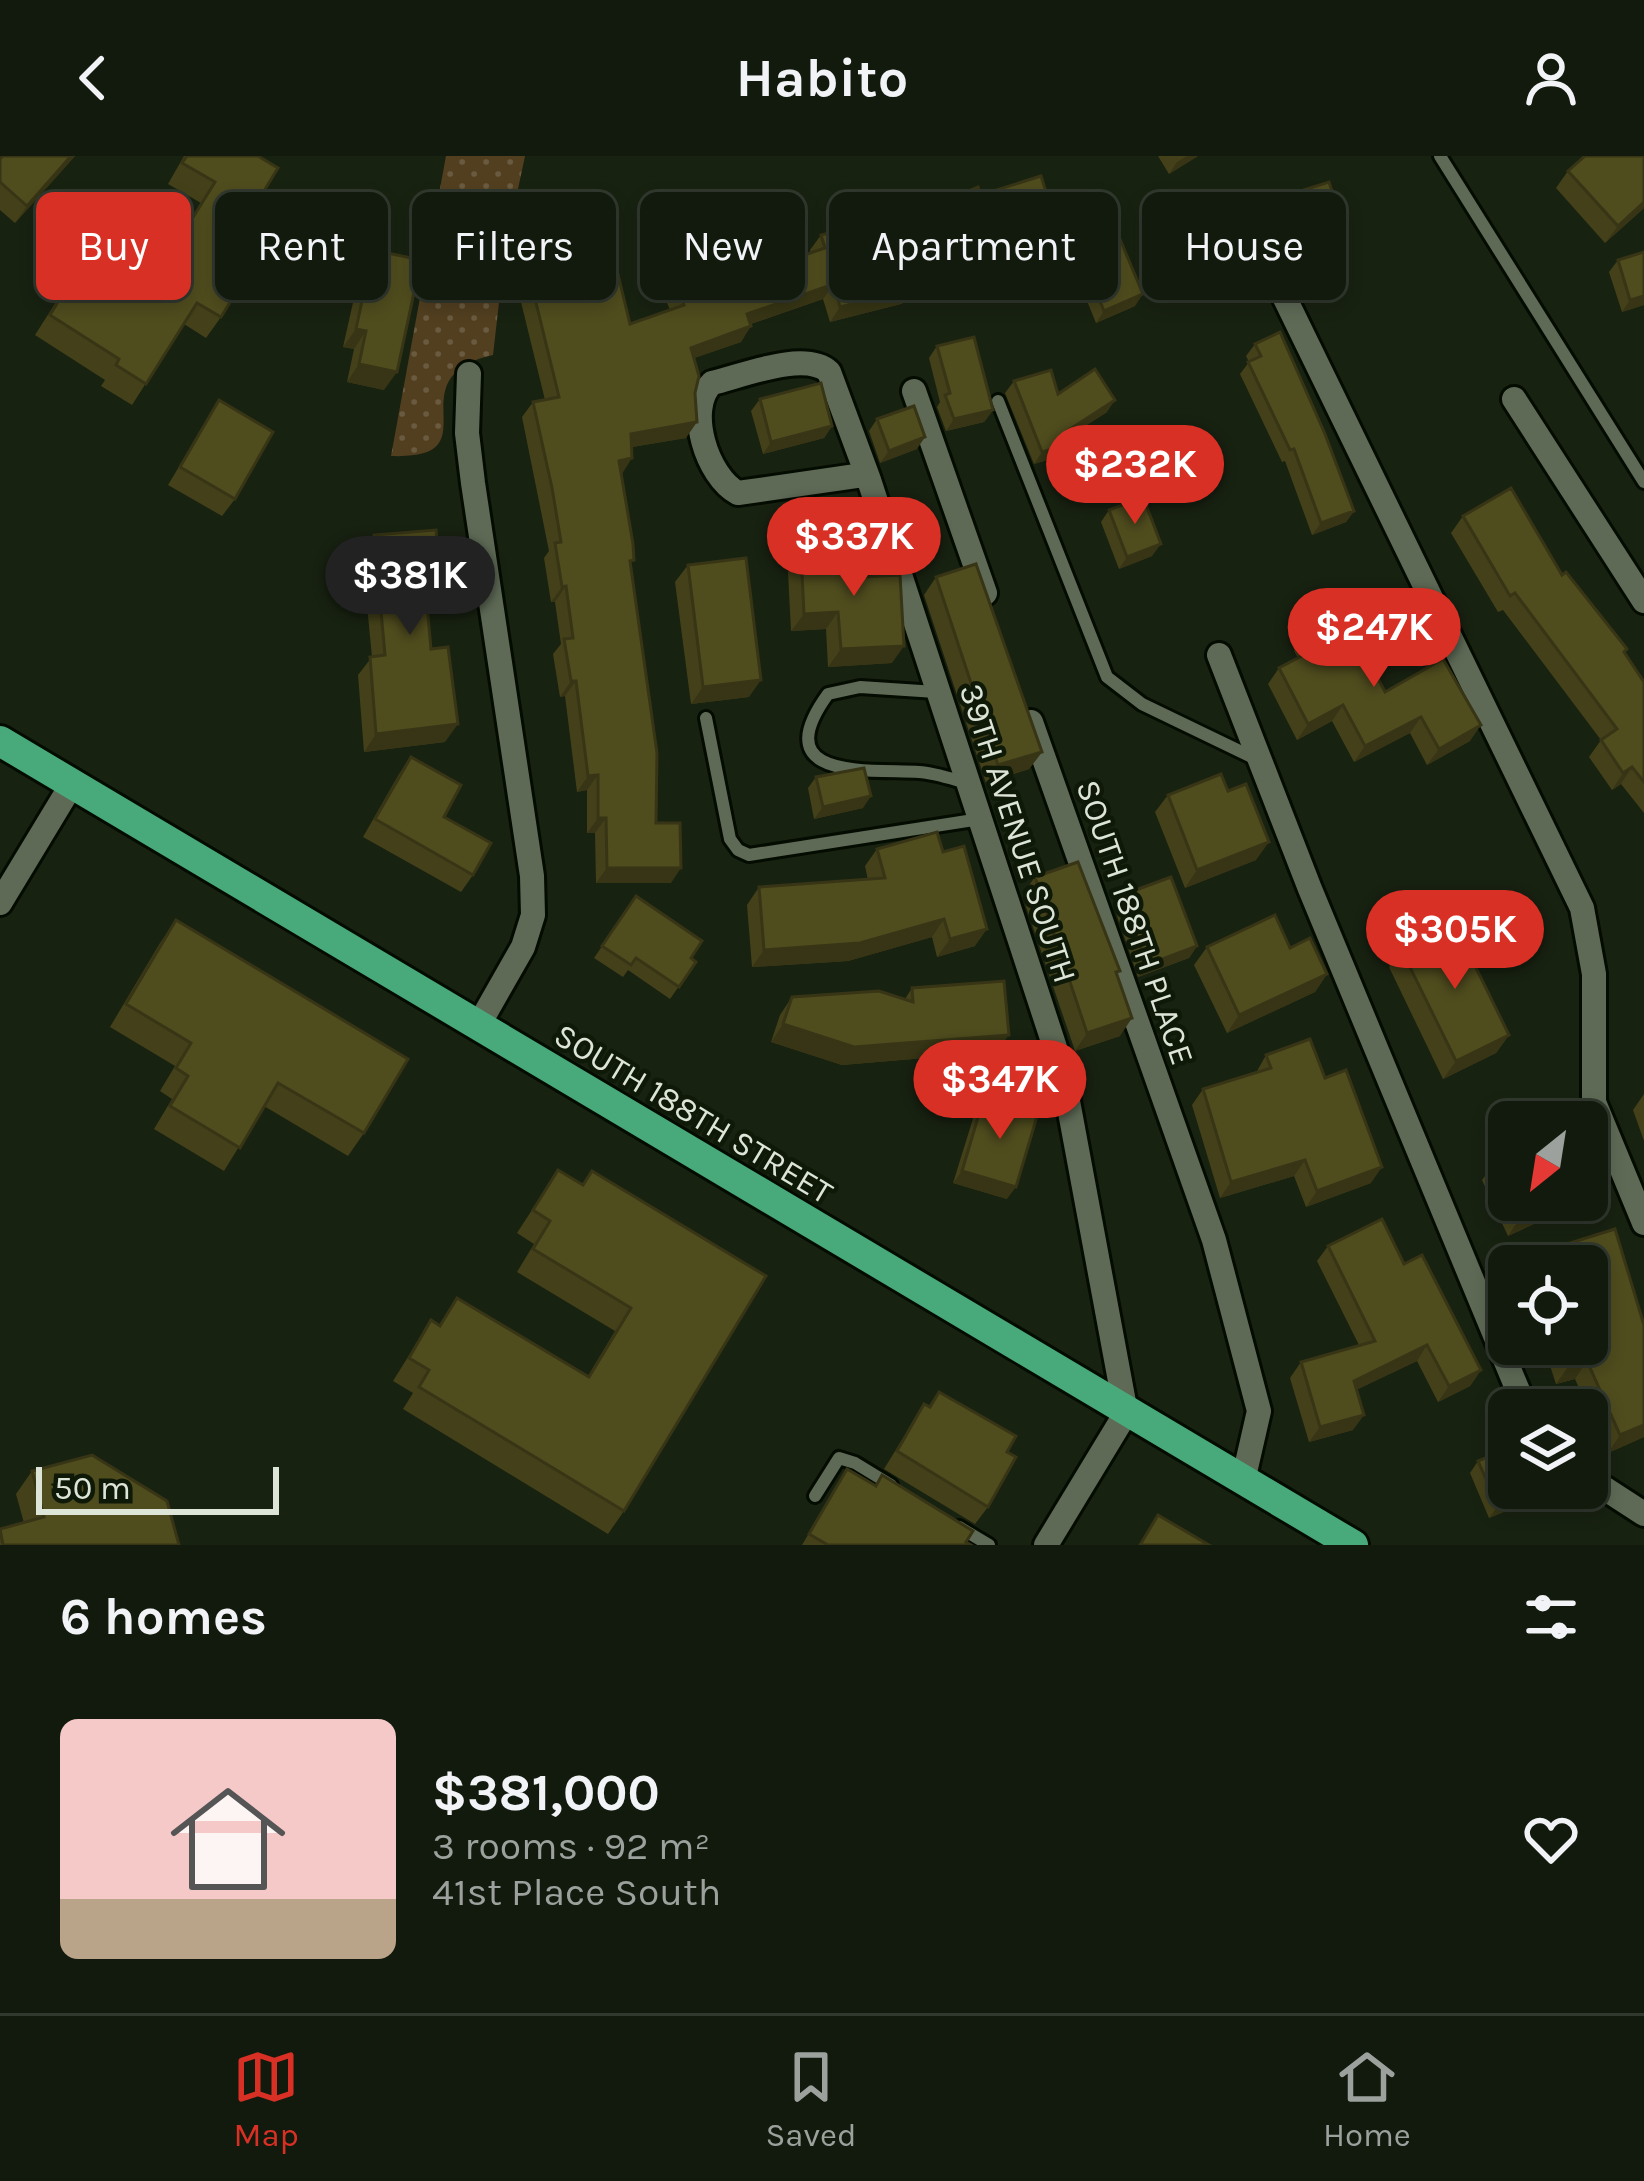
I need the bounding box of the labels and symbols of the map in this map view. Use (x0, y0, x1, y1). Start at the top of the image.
pin: $232K (1051, 425, 1219, 527)
pin: $337K (770, 497, 938, 599)
pin: $381K (326, 536, 494, 638)
pin: $247K (1290, 588, 1458, 690)
street label: 39TH AVENUE SOUTH (952, 679, 1084, 988)
street label: SOUTH 188TH PLACE (1068, 775, 1202, 1070)
pin: $305K (1371, 890, 1539, 992)
street label: SOUTH 188TH STREET (548, 1016, 840, 1212)
pin: $347K (916, 1040, 1084, 1142)
north arrow (1488, 1101, 1608, 1221)
scale bar (36, 1461, 279, 1514)

